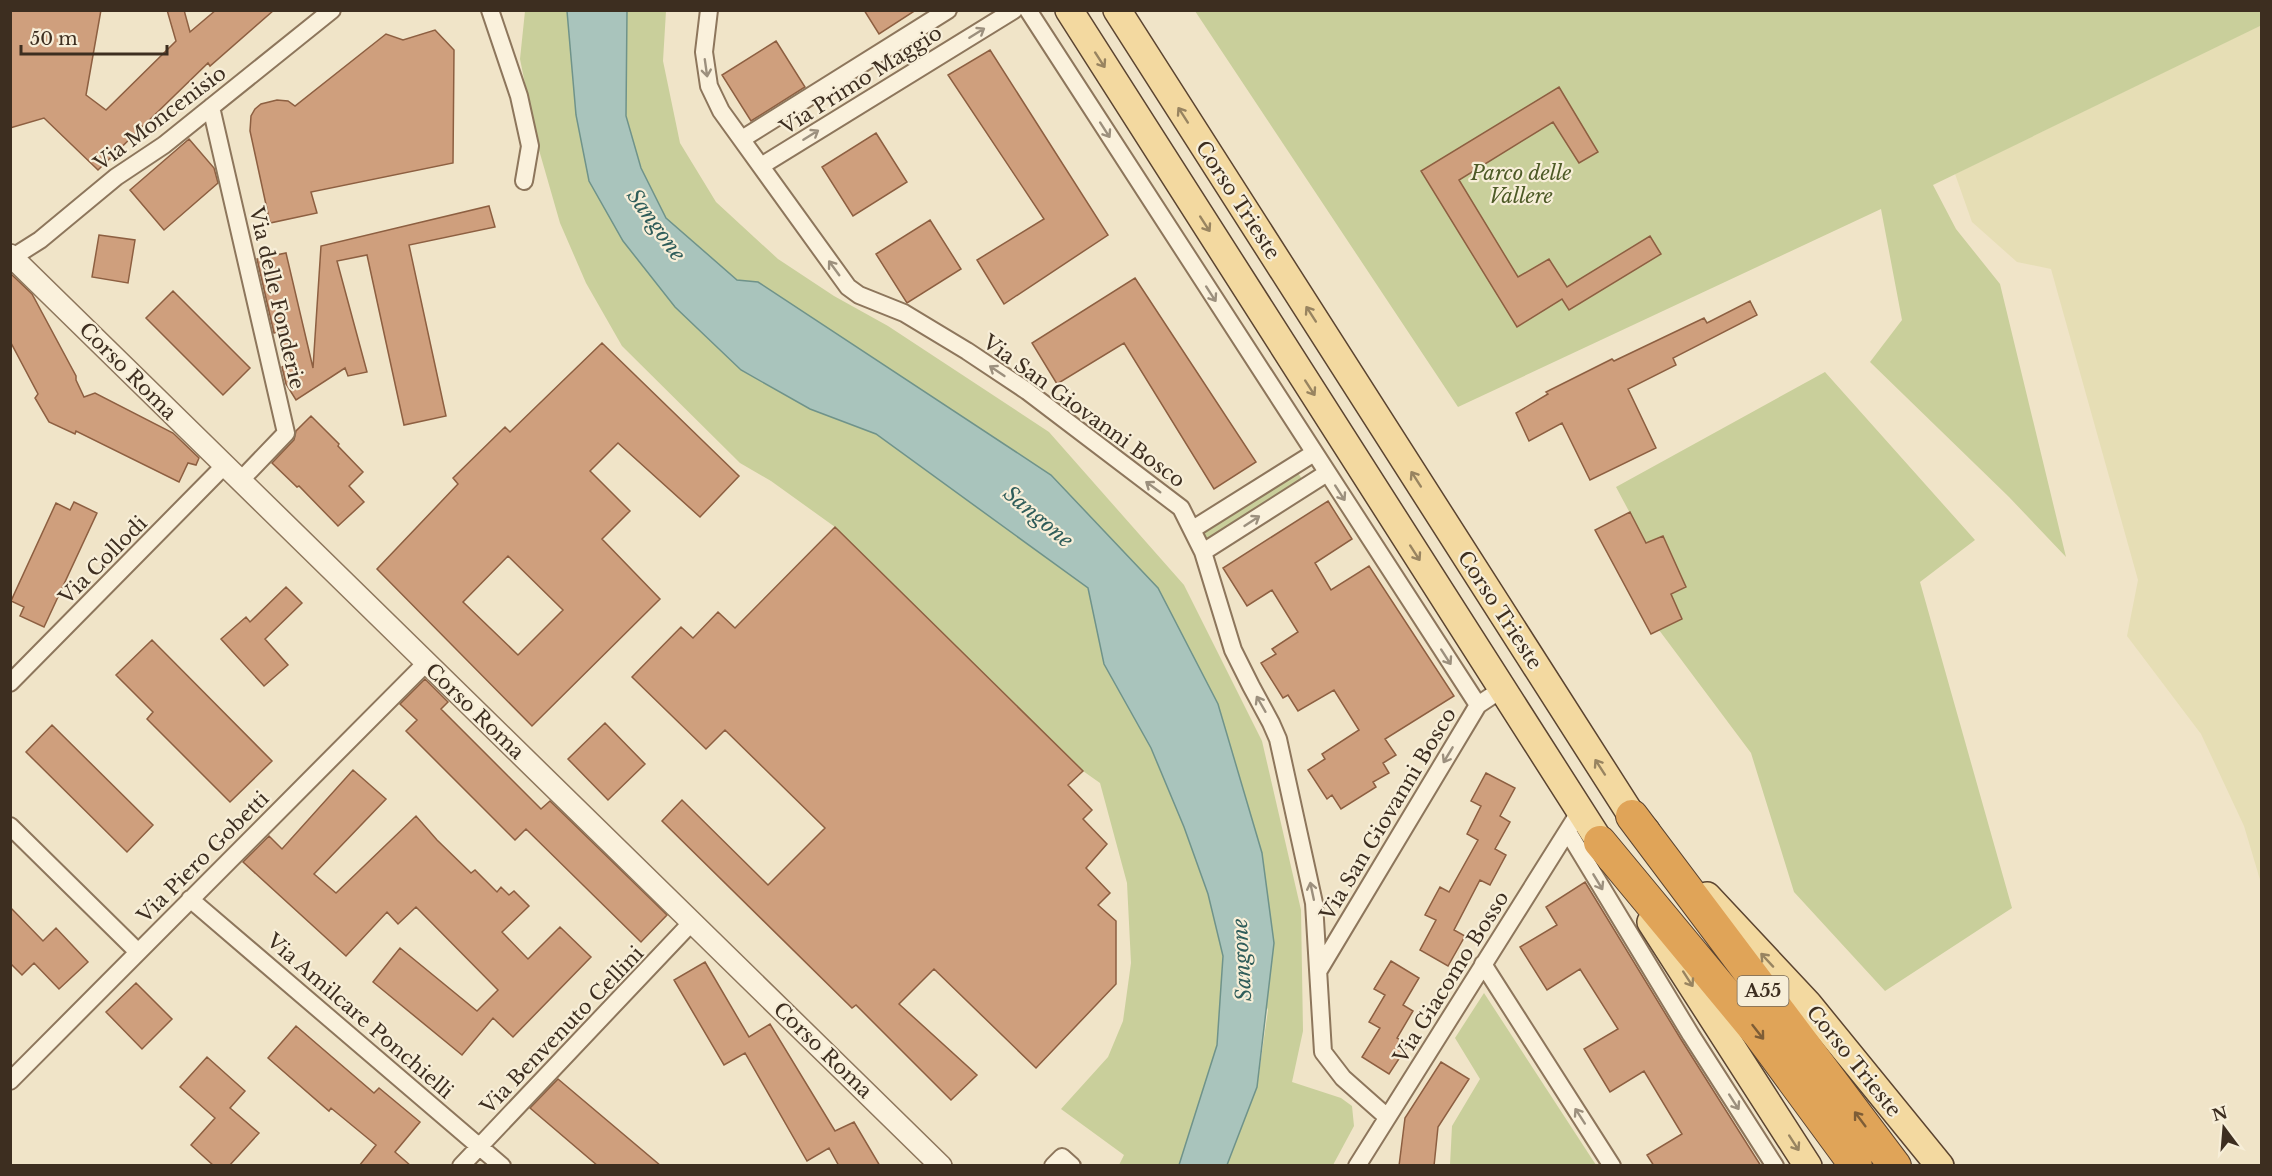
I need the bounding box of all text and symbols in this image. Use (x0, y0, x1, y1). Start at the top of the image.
scale bar (21, 18, 166, 56)
street label: Via Primo Maggio (775, 21, 946, 140)
one-way arrow (968, 27, 985, 39)
text: 50 m (30, 28, 78, 50)
one-way arrow (1094, 51, 1106, 68)
one-way arrow (701, 58, 712, 78)
street label: Via Moncenisio (89, 61, 231, 176)
one-way arrow (1177, 106, 1190, 123)
one-way arrow (1100, 121, 1112, 138)
one-way arrow (802, 129, 819, 141)
street label: Corso Trieste (1191, 136, 1285, 264)
park label: Parco delle Vallere (1470, 161, 1571, 208)
water label: Sangone (621, 184, 691, 266)
street label: Via delle Fonderie (244, 204, 310, 391)
one-way arrow (1199, 215, 1211, 232)
one-way arrow (828, 260, 841, 276)
one-way arrow (1205, 285, 1217, 302)
one-way arrow (1305, 306, 1317, 323)
street label: Corso Roma (74, 317, 182, 425)
street label: Via San Giovanni Bosco (978, 329, 1190, 492)
one-way arrow (989, 364, 1006, 376)
one-way arrow (1304, 380, 1316, 396)
one-way arrow (1410, 471, 1422, 487)
water label: Sangone (998, 480, 1078, 554)
one-way arrow (1146, 481, 1162, 493)
one-way arrow (1334, 484, 1346, 501)
street label: Via Collodi (53, 511, 152, 610)
one-way arrow (1243, 515, 1260, 527)
one-way arrow (1409, 544, 1421, 561)
street label: Corso Trieste (1453, 546, 1547, 674)
one-way arrow (1440, 648, 1452, 664)
street label: Corso Roma (421, 658, 530, 765)
one-way arrow (1254, 696, 1266, 713)
street label: Via San Giovanni Bosco (1314, 703, 1461, 926)
one-way arrow (1441, 746, 1453, 763)
one-way arrow (1594, 759, 1606, 776)
street label: Via Piero Gobetti (132, 786, 274, 928)
one-way arrow (1592, 873, 1604, 890)
one-way arrow (1306, 882, 1317, 901)
street label: Via Giacomo Bosso (1388, 887, 1514, 1068)
water label: Sangone (1227, 918, 1257, 1002)
street label: Via Amilcare Ponchielli (261, 928, 458, 1104)
street label: Via Benvenuto Cellini (475, 941, 648, 1120)
one-way arrow (1760, 953, 1774, 968)
one-way arrow (1682, 970, 1694, 987)
road number: A55 (1738, 976, 1788, 1006)
street label: Corso Roma (769, 997, 878, 1104)
street label: Corso Trieste (1802, 1000, 1906, 1122)
one-way arrow (1751, 1024, 1764, 1040)
one-way arrow (1727, 1093, 1740, 1110)
north arrow (2194, 1098, 2254, 1158)
text: N (2210, 1102, 2230, 1125)
one-way arrow (1574, 1108, 1586, 1125)
one-way arrow (1853, 1111, 1866, 1127)
one-way arrow (1788, 1134, 1800, 1151)

